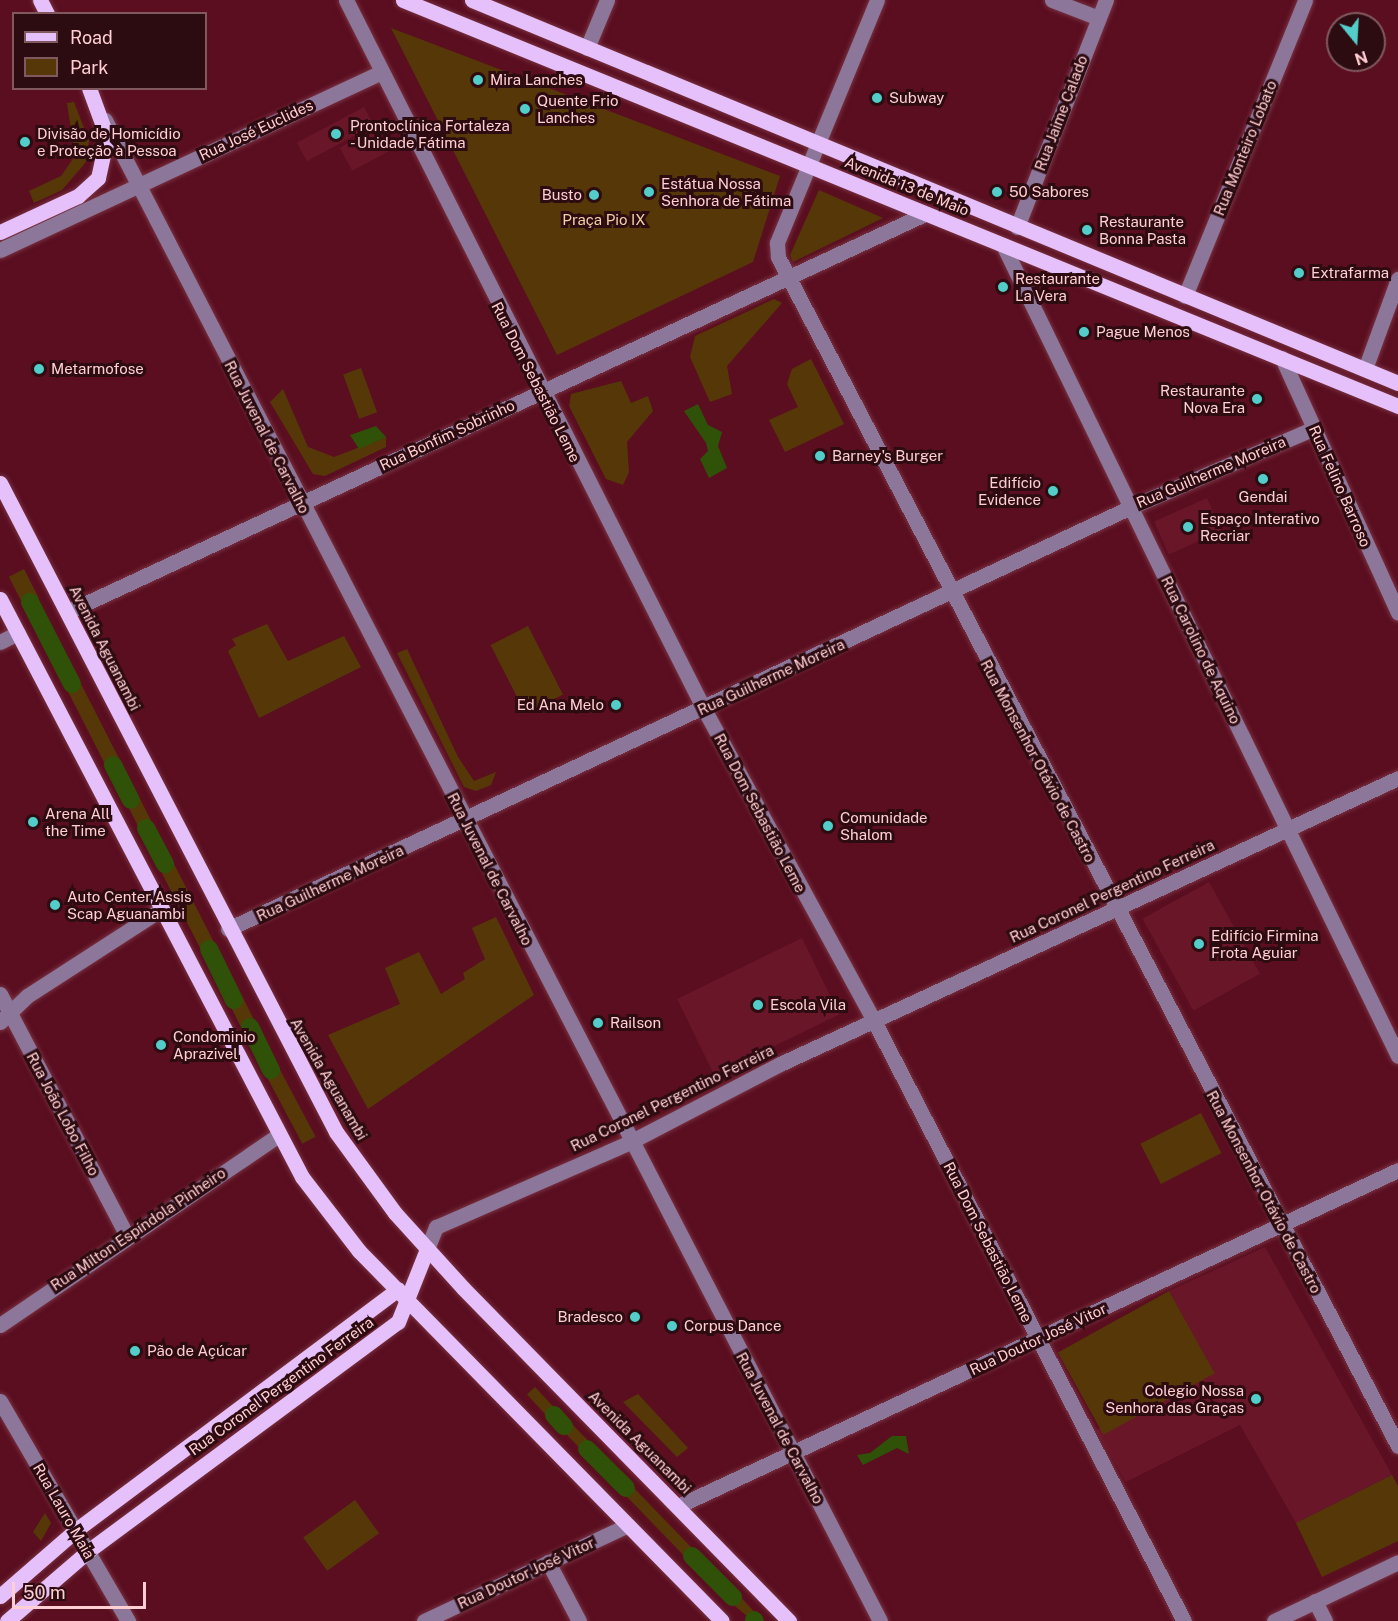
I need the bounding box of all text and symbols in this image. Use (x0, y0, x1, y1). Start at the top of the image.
legend (12, 12, 207, 90)
north arrow (1326, 12, 1386, 72)
text: Road (70, 27, 113, 48)
text: N (1352, 47, 1370, 69)
street label: Rua Jaime Calado (1031, 53, 1091, 173)
text: Park (70, 57, 108, 78)
place label: Mira Lanches (490, 71, 583, 89)
marker: Mira Lanches (471, 73, 485, 87)
street label: Rua Monteiro Lobato (1210, 78, 1280, 218)
place label: Subway (889, 89, 944, 107)
place label: Quente Frio Lanches (537, 91, 618, 126)
marker: Subway (870, 91, 884, 105)
street label: Rua José Euclides (196, 96, 316, 164)
marker: Quente Frio Lanches (518, 102, 532, 116)
place label: Prontoclínica Fortaleza - Unidade Fátima (350, 116, 510, 151)
place label: Divisão de Homicídio e Proteção à Pessoa (37, 124, 181, 159)
marker: Prontoclínica Fortaleza - Unidade Fátima (327, 125, 345, 143)
marker: Divisão de Homicídio e Proteção à Pessoa (18, 135, 32, 149)
street label: Avenida 13 de Maio (842, 153, 972, 219)
place label: Estátua Nossa Senhora de Fátima (661, 174, 792, 209)
place label: 50 Sabores (1009, 183, 1089, 201)
marker: Estátua Nossa Senhora de Fátima (642, 185, 656, 199)
marker: 50 Sabores (990, 185, 1004, 199)
place label: Busto (542, 186, 582, 204)
marker: Busto (587, 188, 601, 202)
park label: Praça Pio IX (562, 211, 646, 229)
place label: Restaurante Bonna Pasta (1099, 212, 1186, 247)
marker: Restaurante Bonna Pasta (1080, 223, 1094, 237)
place label: Extrafarma (1311, 264, 1389, 282)
marker: Extrafarma (1292, 266, 1306, 280)
place label: Restaurante La Vera (1015, 269, 1100, 304)
marker: Restaurante La Vera (996, 280, 1010, 294)
street label: Rua Dom Sebastião Leme (488, 299, 584, 465)
place label: Pague Menos (1096, 323, 1190, 341)
marker: Pague Menos (1077, 325, 1091, 339)
street label: Rua Juvenal de Carvalho (221, 358, 313, 516)
place label: Metarmofose (51, 360, 144, 378)
marker: Metarmofose (32, 362, 46, 376)
place label: Restaurante Nova Era (1160, 381, 1245, 416)
marker: Restaurante Nova Era (1250, 392, 1264, 406)
street label: Rua Bonfim Sobrinho (377, 396, 517, 474)
street label: Rua Felino Barroso (1305, 422, 1375, 550)
street label: Rua Guilherme Moreira (1134, 432, 1288, 512)
place label: Barney's Burger (832, 447, 943, 465)
marker: Barney's Burger (813, 449, 827, 463)
marker: Gendai (1256, 472, 1270, 486)
place label: Edifício Evidence (978, 473, 1041, 508)
marker: Edifício Evidence (1046, 484, 1060, 498)
place label: Gendai (1238, 488, 1288, 506)
place label: Espaço Interativo Recriar (1200, 509, 1320, 544)
marker: Espaço Interativo Recriar (1181, 520, 1195, 534)
street label: Rua Carolino de Aquino (1157, 573, 1245, 727)
street label: Avenida Aguanambi (66, 582, 144, 714)
street label: Rua Guilherme Moreira (694, 635, 848, 719)
street label: Rua Monsenhor Otávio de Castro (977, 656, 1099, 866)
place label: Ed Ana Melo (517, 696, 604, 714)
marker: Ed Ana Melo (609, 698, 623, 712)
street label: Rua Dom Sebastião Leme (710, 730, 810, 896)
street label: Rua Juvenal de Carvalho (444, 790, 536, 948)
place label: Arena All the Time (45, 804, 110, 839)
place label: Comunidade Shalom (840, 808, 928, 843)
marker: Arena All the Time (26, 815, 40, 829)
marker: Comunidade Shalom (821, 819, 835, 833)
street label: Rua Coronel Pergentino Ferreira (1007, 836, 1217, 946)
street label: Rua Guilherme Moreira (253, 841, 407, 925)
place label: Auto Center Assis Scap Aguanambi (67, 887, 192, 922)
marker: Auto Center Assis Scap Aguanambi (48, 898, 62, 912)
place label: Edifício Firmina Frota Aguiar (1211, 926, 1319, 961)
marker: Edifício Firmina Frota Aguiar (1192, 937, 1206, 951)
place label: Escola Vila (770, 996, 846, 1014)
marker: Escola Vila (751, 998, 765, 1012)
place label: Railson (610, 1014, 661, 1032)
street label: Avenida Aguanambi (287, 1015, 371, 1143)
marker: Railson (591, 1016, 605, 1030)
place label: Condominio Aprazivel (173, 1027, 256, 1062)
marker: Condominio Aprazivel (154, 1038, 168, 1052)
street label: Rua Coronel Pergentino Ferreira (567, 1041, 777, 1155)
street label: Rua João Lobo Filho (23, 1049, 103, 1179)
street label: Rua Monsenhor Otávio de Castro (1203, 1087, 1325, 1297)
street label: Rua Dom Sebastião Leme (940, 1159, 1036, 1325)
street label: Rua Milton Espíndola Pinheiro (47, 1164, 229, 1294)
street label: Rua Doutor José Vitor (966, 1299, 1110, 1379)
place label: Bradesco (557, 1308, 623, 1326)
marker: Bradesco (628, 1310, 642, 1324)
street label: Rua Coronel Pergentino Ferreira (185, 1313, 377, 1459)
place label: Corpus Dance (684, 1317, 781, 1335)
marker: Corpus Dance (665, 1319, 679, 1333)
place label: Pão de Açúcar (147, 1342, 247, 1360)
marker: Pão de Açúcar (128, 1344, 142, 1358)
street label: Rua Juvenal de Carvalho (732, 1349, 828, 1507)
place label: Colegio Nossa Senhora das Graças (1105, 1381, 1244, 1416)
street label: Avenida Aguanambi (585, 1387, 695, 1497)
marker: Colegio Nossa Senhora das Graças (1249, 1392, 1263, 1406)
street label: Rua Lauro Maia (29, 1460, 99, 1562)
street label: Rua Doutor José Vitor (454, 1533, 598, 1613)
scale bar (15, 1570, 148, 1608)
text: 50 m (23, 1582, 66, 1603)

